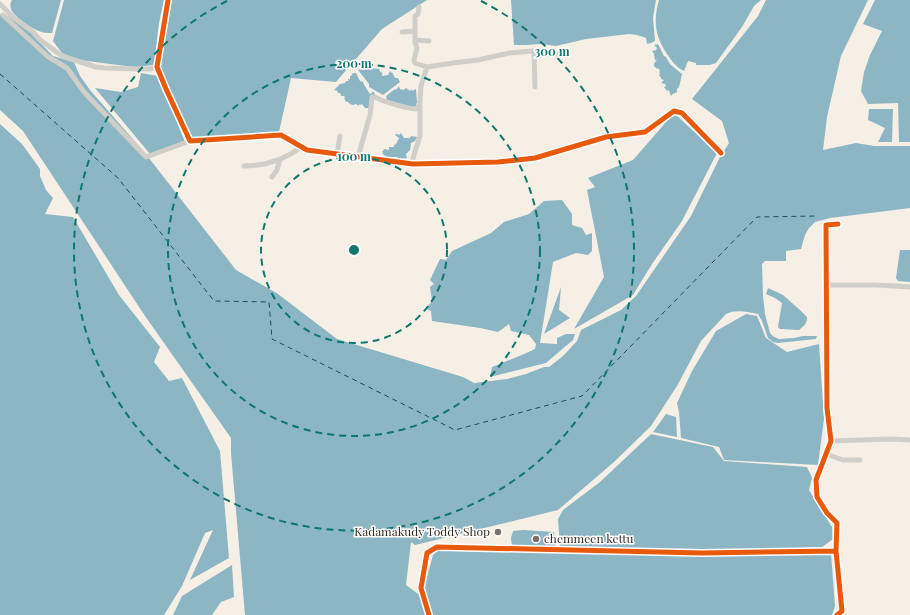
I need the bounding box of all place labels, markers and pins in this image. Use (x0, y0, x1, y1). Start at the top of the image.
centre of rings (347, 243, 361, 257)
place label: Kadamakudy Toddy Shop (354, 523, 490, 539)
marker: Kadamakudy Toddy Shop (493, 527, 503, 537)
place label: chemmeen kettu (544, 530, 634, 546)
marker: chemmeen kettu (531, 534, 541, 544)

